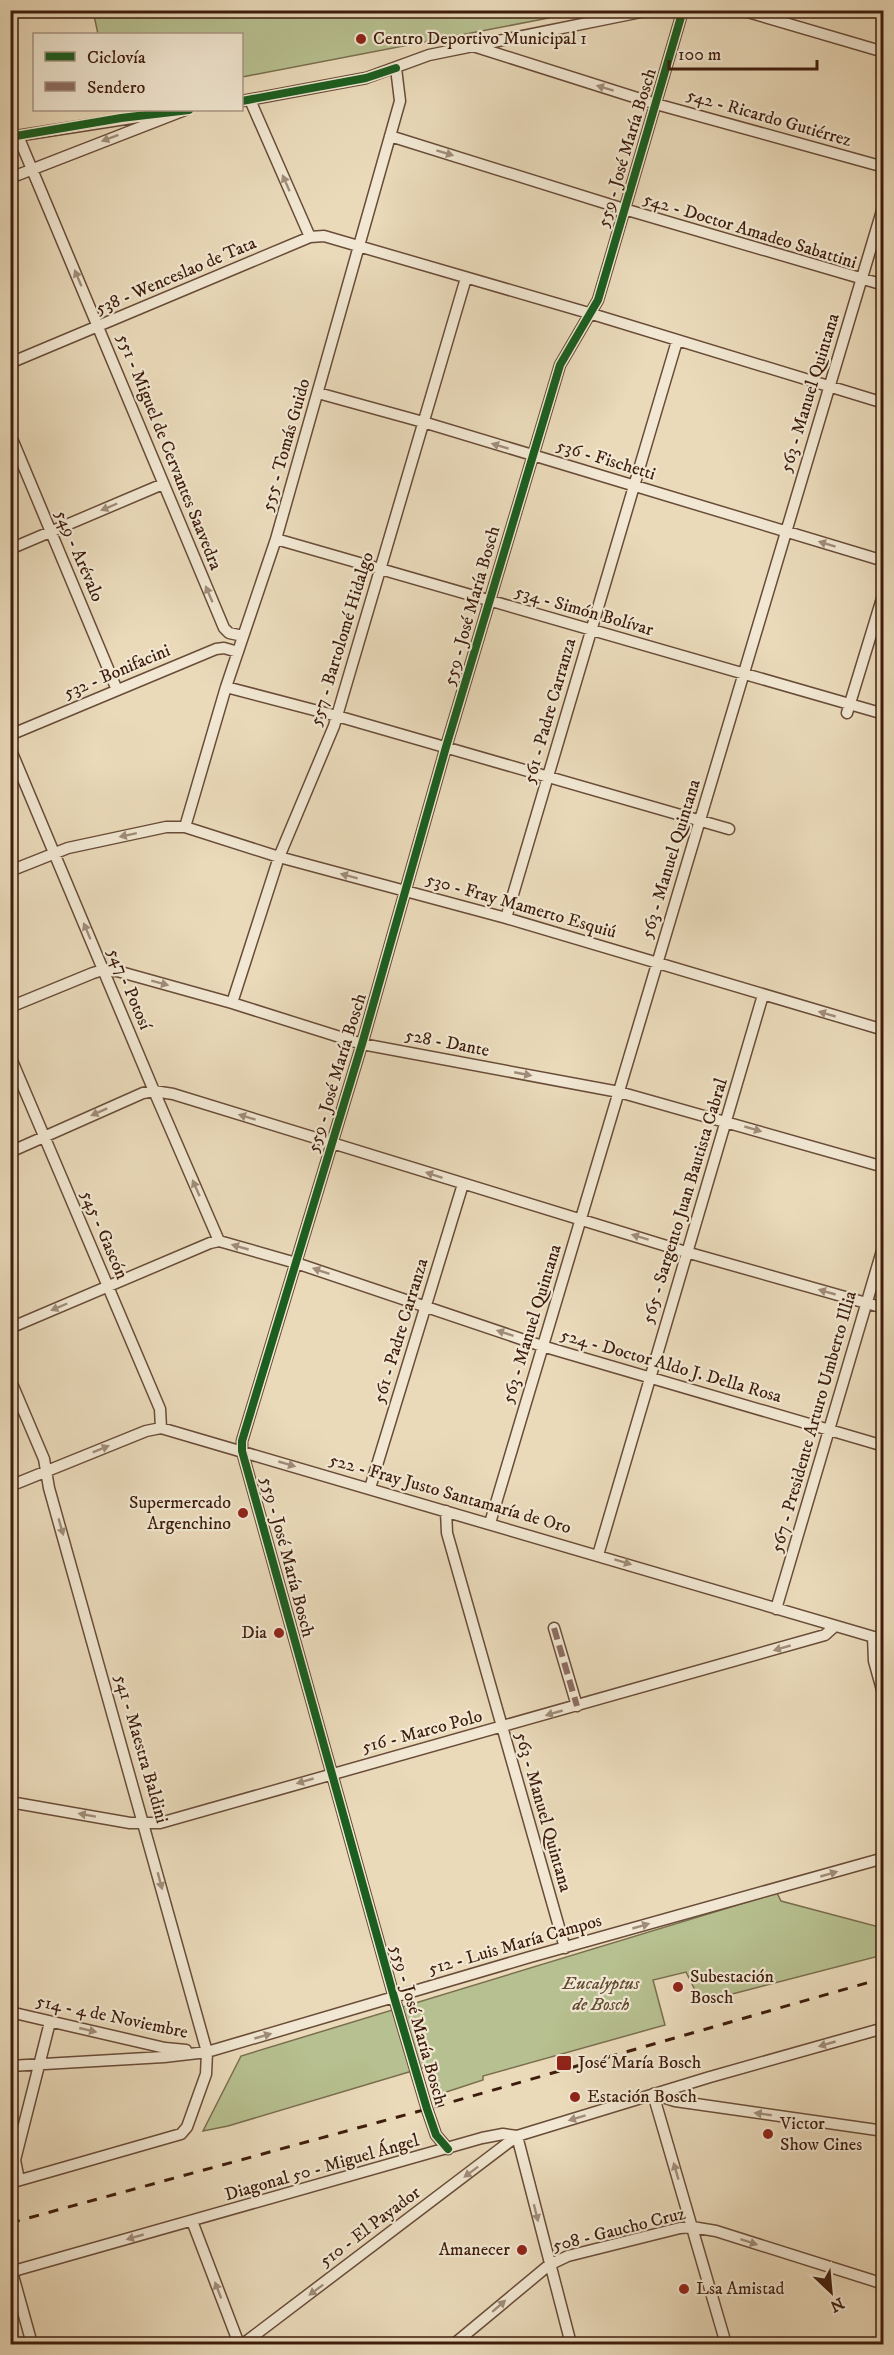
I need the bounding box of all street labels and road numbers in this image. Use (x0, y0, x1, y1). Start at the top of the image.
street label: 559 - José María Bosch (592, 65, 662, 230)
street label: 542 - Ricardo Gutiérrez (684, 84, 854, 152)
street label: 542 - Doctor Amadeo Sabattini (641, 188, 859, 274)
street label: 538 - Wenceslao de Tata (92, 232, 260, 320)
street label: 563 - Manuel Quintana (775, 310, 845, 475)
street label: 551 - Miguel de Cervantes Saavedra (111, 331, 227, 574)
street label: 555 - Tomás Guido (257, 376, 316, 514)
street label: 536 - Fischetti (554, 434, 658, 486)
street label: 549 - Arévalo (50, 507, 108, 605)
street label: 559 - José María Bosch (439, 523, 505, 688)
street label: 557 - Bartolomé Hidalgo (305, 549, 379, 729)
street label: 534 - Simón Bolívar (512, 581, 656, 641)
street label: 561 - Padre Carranza (519, 635, 581, 786)
street label: 532 - Bonifacini (60, 640, 174, 704)
street label: 563 - Manuel Quintana (636, 776, 706, 941)
street label: 530 - Fray Mamerto Esquiú (423, 868, 619, 944)
street label: 547 - Potosí (102, 945, 157, 1034)
street label: 559 - José María Bosch (302, 990, 372, 1155)
street label: 528 - Dante (403, 1024, 491, 1062)
street label: 565 - Sargento Juan Bautista Cabral (637, 1075, 733, 1326)
street label: 545 - Gascón (75, 1187, 133, 1283)
street label: 563 - Manuel Quintana (497, 1241, 567, 1406)
street label: 561 - Padre Carranza (368, 1256, 434, 1406)
street label: 567 - Presidente Arturo Umberto Illia (766, 1288, 862, 1555)
street label: 524 - Doctor Aldo J. Della Rosa (558, 1324, 784, 1408)
street label: 522 - Fray Justo Santamaría de Oro (326, 1449, 574, 1539)
street label: 559 - José María Bosch (255, 1474, 319, 1640)
street label: 541 - Maestra Baldini (109, 1672, 173, 1826)
street label: 516 - Marco Polo (359, 1705, 485, 1759)
street label: 563 - Manuel Quintana (510, 1729, 576, 1895)
street label: 512 - Luis María Campos (426, 1910, 604, 1980)
street label: 559 - José María Bosch (385, 1943, 451, 2108)
street label: 514 - 4 de Noviembre (34, 1990, 190, 2044)
street label: Diagonal 50 - Miguel Ángel (222, 2129, 422, 2206)
street label: 510 - El Payador (315, 2182, 425, 2272)
street label: 508 - Gaucho Cruz (550, 2203, 688, 2257)

